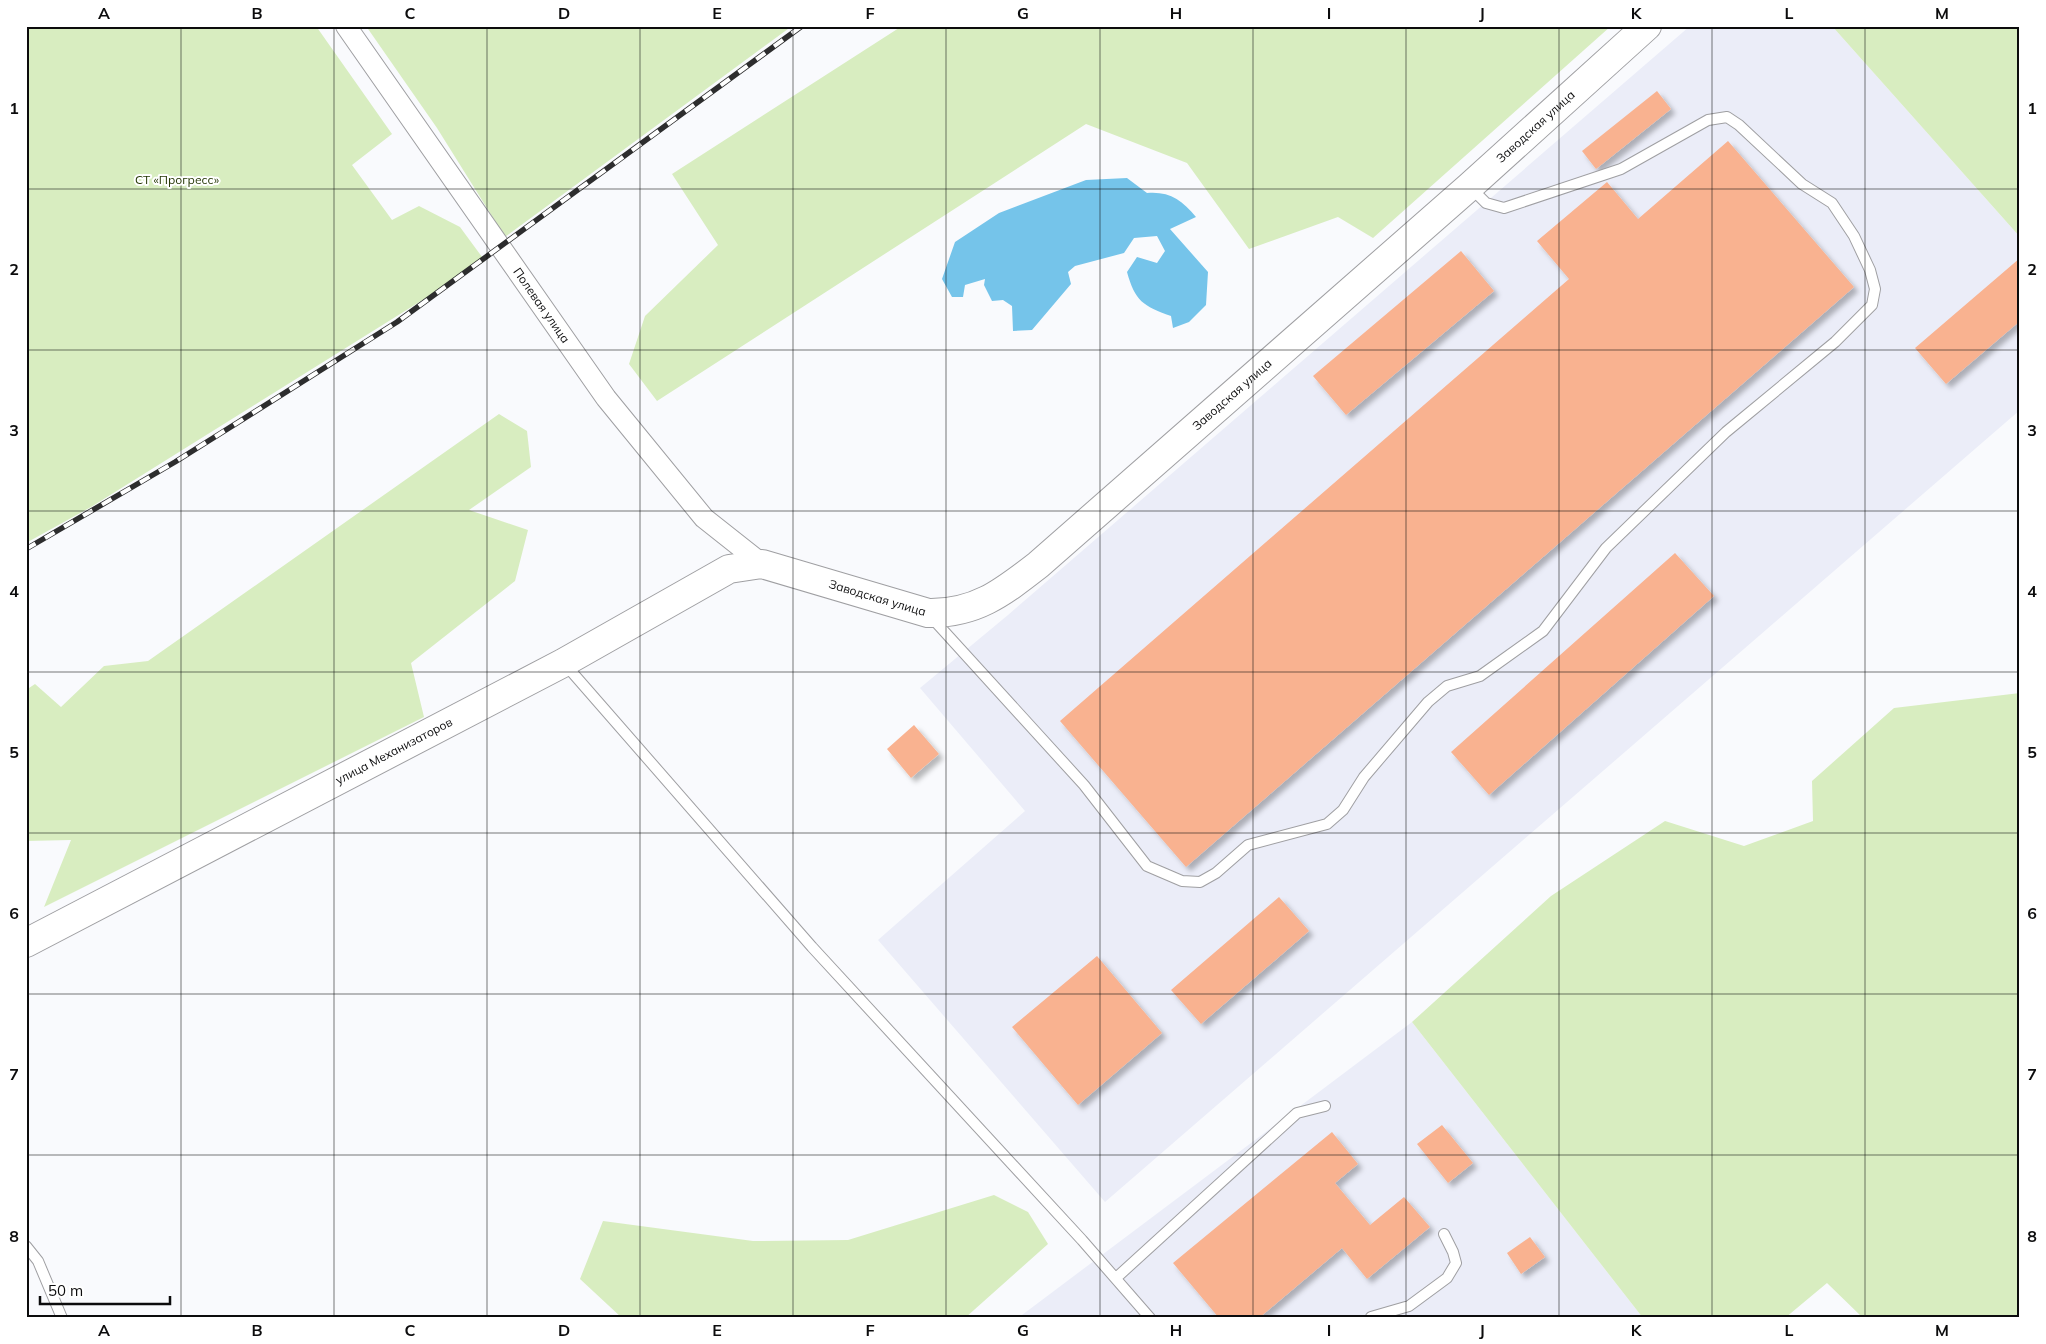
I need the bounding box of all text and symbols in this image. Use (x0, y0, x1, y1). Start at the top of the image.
text: A (98, 3, 110, 23)
text: B (251, 3, 263, 23)
text: C (405, 3, 416, 23)
text: D (558, 3, 570, 23)
text: E (712, 3, 722, 23)
text: F (865, 3, 875, 23)
text: G (1017, 3, 1029, 23)
text: H (1170, 3, 1182, 23)
text: I (1327, 3, 1331, 23)
text: J (1479, 3, 1485, 23)
text: K (1631, 3, 1643, 23)
text: L (1785, 3, 1794, 23)
text: M (1935, 3, 1949, 23)
street label: Заводская улица (1493, 87, 1578, 166)
text: 1 (9, 98, 19, 118)
text: 1 (2027, 98, 2037, 118)
park label: СТ «Прогресс» (135, 172, 220, 187)
text: 2 (9, 259, 19, 279)
text: 2 (2027, 259, 2037, 279)
street label: Полевая улица (510, 265, 573, 346)
street label: Заводская улица (1189, 356, 1275, 433)
text: 3 (9, 420, 19, 440)
text: 3 (2027, 420, 2037, 440)
street label: Заводская улица (827, 576, 928, 619)
text: 4 (9, 581, 19, 601)
text: 4 (2027, 581, 2037, 601)
street label: улица Механизаторов (333, 714, 455, 787)
text: 5 (9, 742, 19, 762)
text: 5 (2027, 742, 2037, 762)
text: 6 (9, 903, 19, 923)
text: 6 (2027, 903, 2037, 923)
text: 7 (9, 1064, 19, 1084)
text: 7 (2027, 1064, 2037, 1084)
text: 8 (9, 1226, 19, 1246)
text: 8 (2027, 1226, 2037, 1246)
scale bar (40, 1274, 170, 1306)
text: 50 m (48, 1281, 83, 1300)
text: A (98, 1320, 110, 1340)
text: B (251, 1320, 263, 1340)
text: C (405, 1320, 416, 1340)
text: D (558, 1320, 570, 1340)
text: E (712, 1320, 722, 1340)
text: F (865, 1320, 875, 1340)
text: G (1017, 1320, 1029, 1340)
text: H (1170, 1320, 1182, 1340)
text: I (1327, 1320, 1331, 1340)
text: J (1479, 1320, 1485, 1340)
text: K (1631, 1320, 1643, 1340)
text: L (1785, 1320, 1794, 1340)
text: M (1935, 1320, 1949, 1340)

